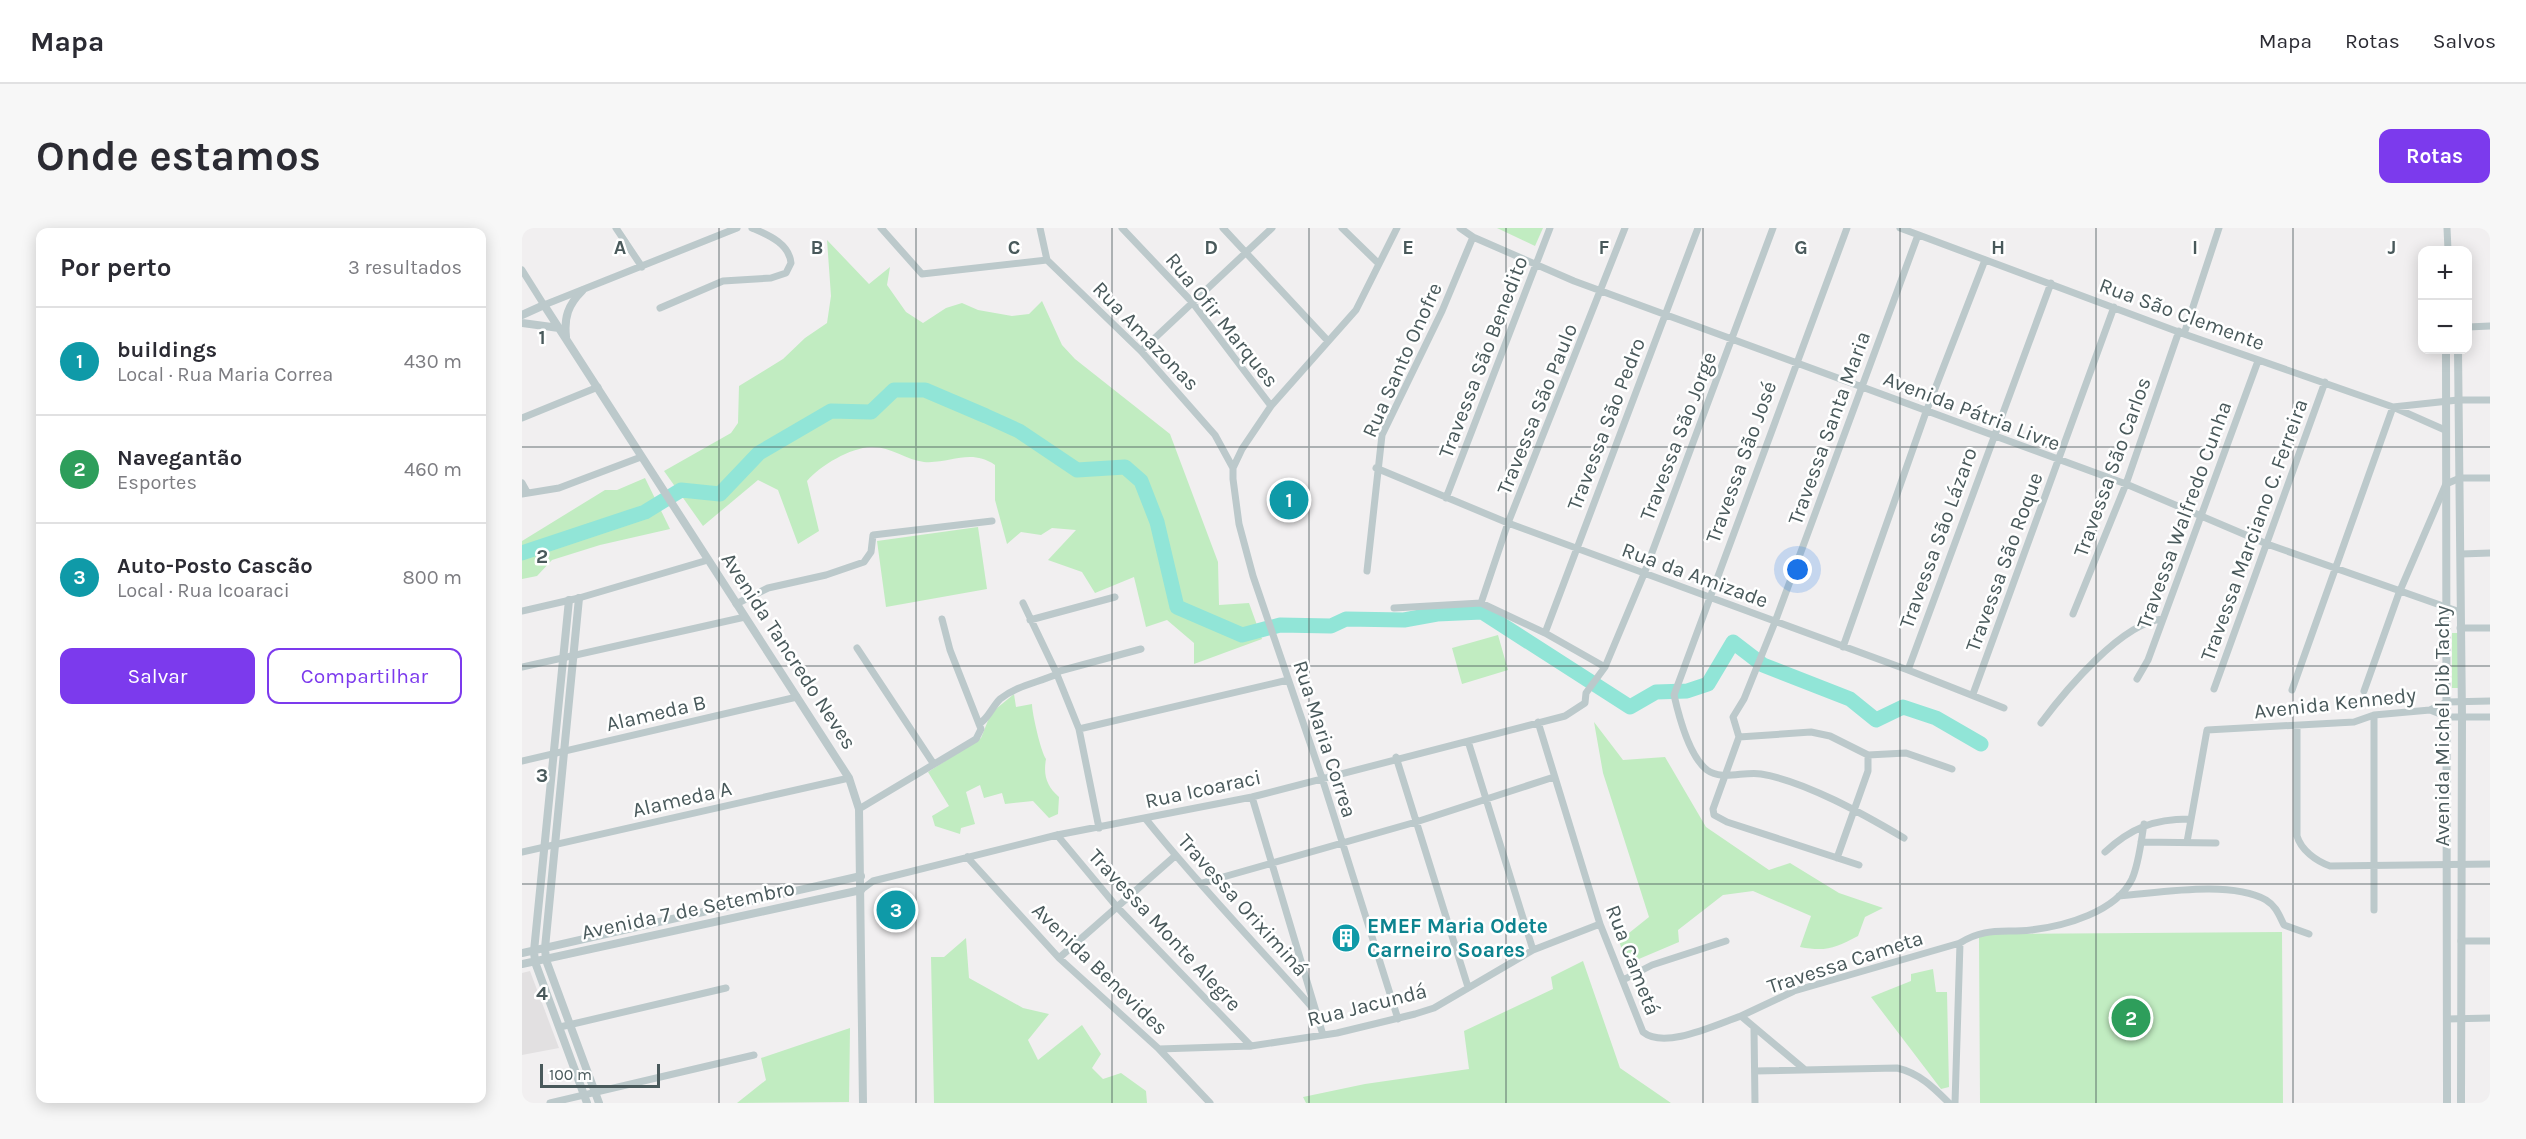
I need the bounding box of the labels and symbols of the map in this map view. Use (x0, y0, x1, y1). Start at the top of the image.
text: A (614, 236, 627, 259)
text: B (811, 236, 823, 259)
text: C (1008, 236, 1020, 259)
text: D (1204, 236, 1218, 259)
text: E (1402, 236, 1414, 259)
text: F (1599, 236, 1610, 259)
text: G (1794, 236, 1808, 259)
text: H (1991, 236, 2005, 259)
text: I (2192, 236, 2198, 259)
text: J (2388, 236, 2396, 259)
street label: Rua Ofir Marques (1161, 248, 1283, 392)
street label: Travessa São Benedito (1433, 253, 1533, 461)
street label: Rua São Clemente (2096, 273, 2268, 355)
street label: Rua Amazonas (1088, 277, 1204, 395)
street label: Rua Santo Onofre (1357, 279, 1447, 441)
street label: Travessa São Paulo (1492, 320, 1582, 498)
text: 1 (538, 326, 546, 349)
street label: Travessa Santa Maria (1783, 328, 1875, 528)
street label: Travessa São Pedro (1562, 334, 1650, 514)
street label: Travessa São Jorge (1635, 348, 1721, 524)
street label: Avenida Pátria Livre (1880, 366, 2064, 456)
street label: Travessa São Carlos (2068, 374, 2156, 560)
street label: Travessa São José (1701, 378, 1781, 546)
street label: Travessa Marciano C. Ferreira (2195, 396, 2313, 664)
street label: Travessa Walfredo Cunha (2132, 398, 2236, 632)
street label: Travessa São Lázaro (1894, 444, 1982, 632)
street label: Travessa São Roque (1960, 469, 2048, 655)
pin: 1 (1270, 478, 1308, 522)
street label: Rua da Amizade (1619, 537, 1771, 613)
text: 2 (536, 545, 548, 568)
street label: Avenida Tancredo Neves (716, 548, 862, 754)
your location (1783, 555, 1812, 584)
street label: Avenida Michel Dib Tachy (2430, 605, 2454, 847)
street label: Rua Maria Correa (1288, 657, 1362, 821)
street label: Avenida Kennedy (2253, 683, 2417, 723)
street label: Alameda B (604, 690, 708, 736)
text: 3 (536, 764, 548, 787)
street label: Rua Icoaraci (1143, 765, 1263, 813)
street label: Alameda A (630, 776, 734, 822)
street label: Travessa Oriximiná (1173, 829, 1313, 981)
street label: Travessa Monte Alegre (1084, 844, 1246, 1016)
street label: Avenida 7 de Setembro (579, 876, 797, 944)
pin: 3 (876, 888, 916, 932)
street label: Avenida Benevides (1027, 898, 1173, 1040)
street label: Rua Cametá (1601, 901, 1665, 1019)
place label: EMEF Maria Odete Carneiro Soares (1367, 914, 1548, 962)
building icon: EMEF Maria Odete Carneiro Soares (1330, 922, 1362, 954)
street label: Travessa Cameta (1764, 925, 1926, 999)
street label: Rua Jacundá (1305, 979, 1429, 1031)
text: 4 (536, 982, 548, 1005)
pin: 2 (2112, 996, 2150, 1040)
scale bar (540, 1061, 660, 1088)

